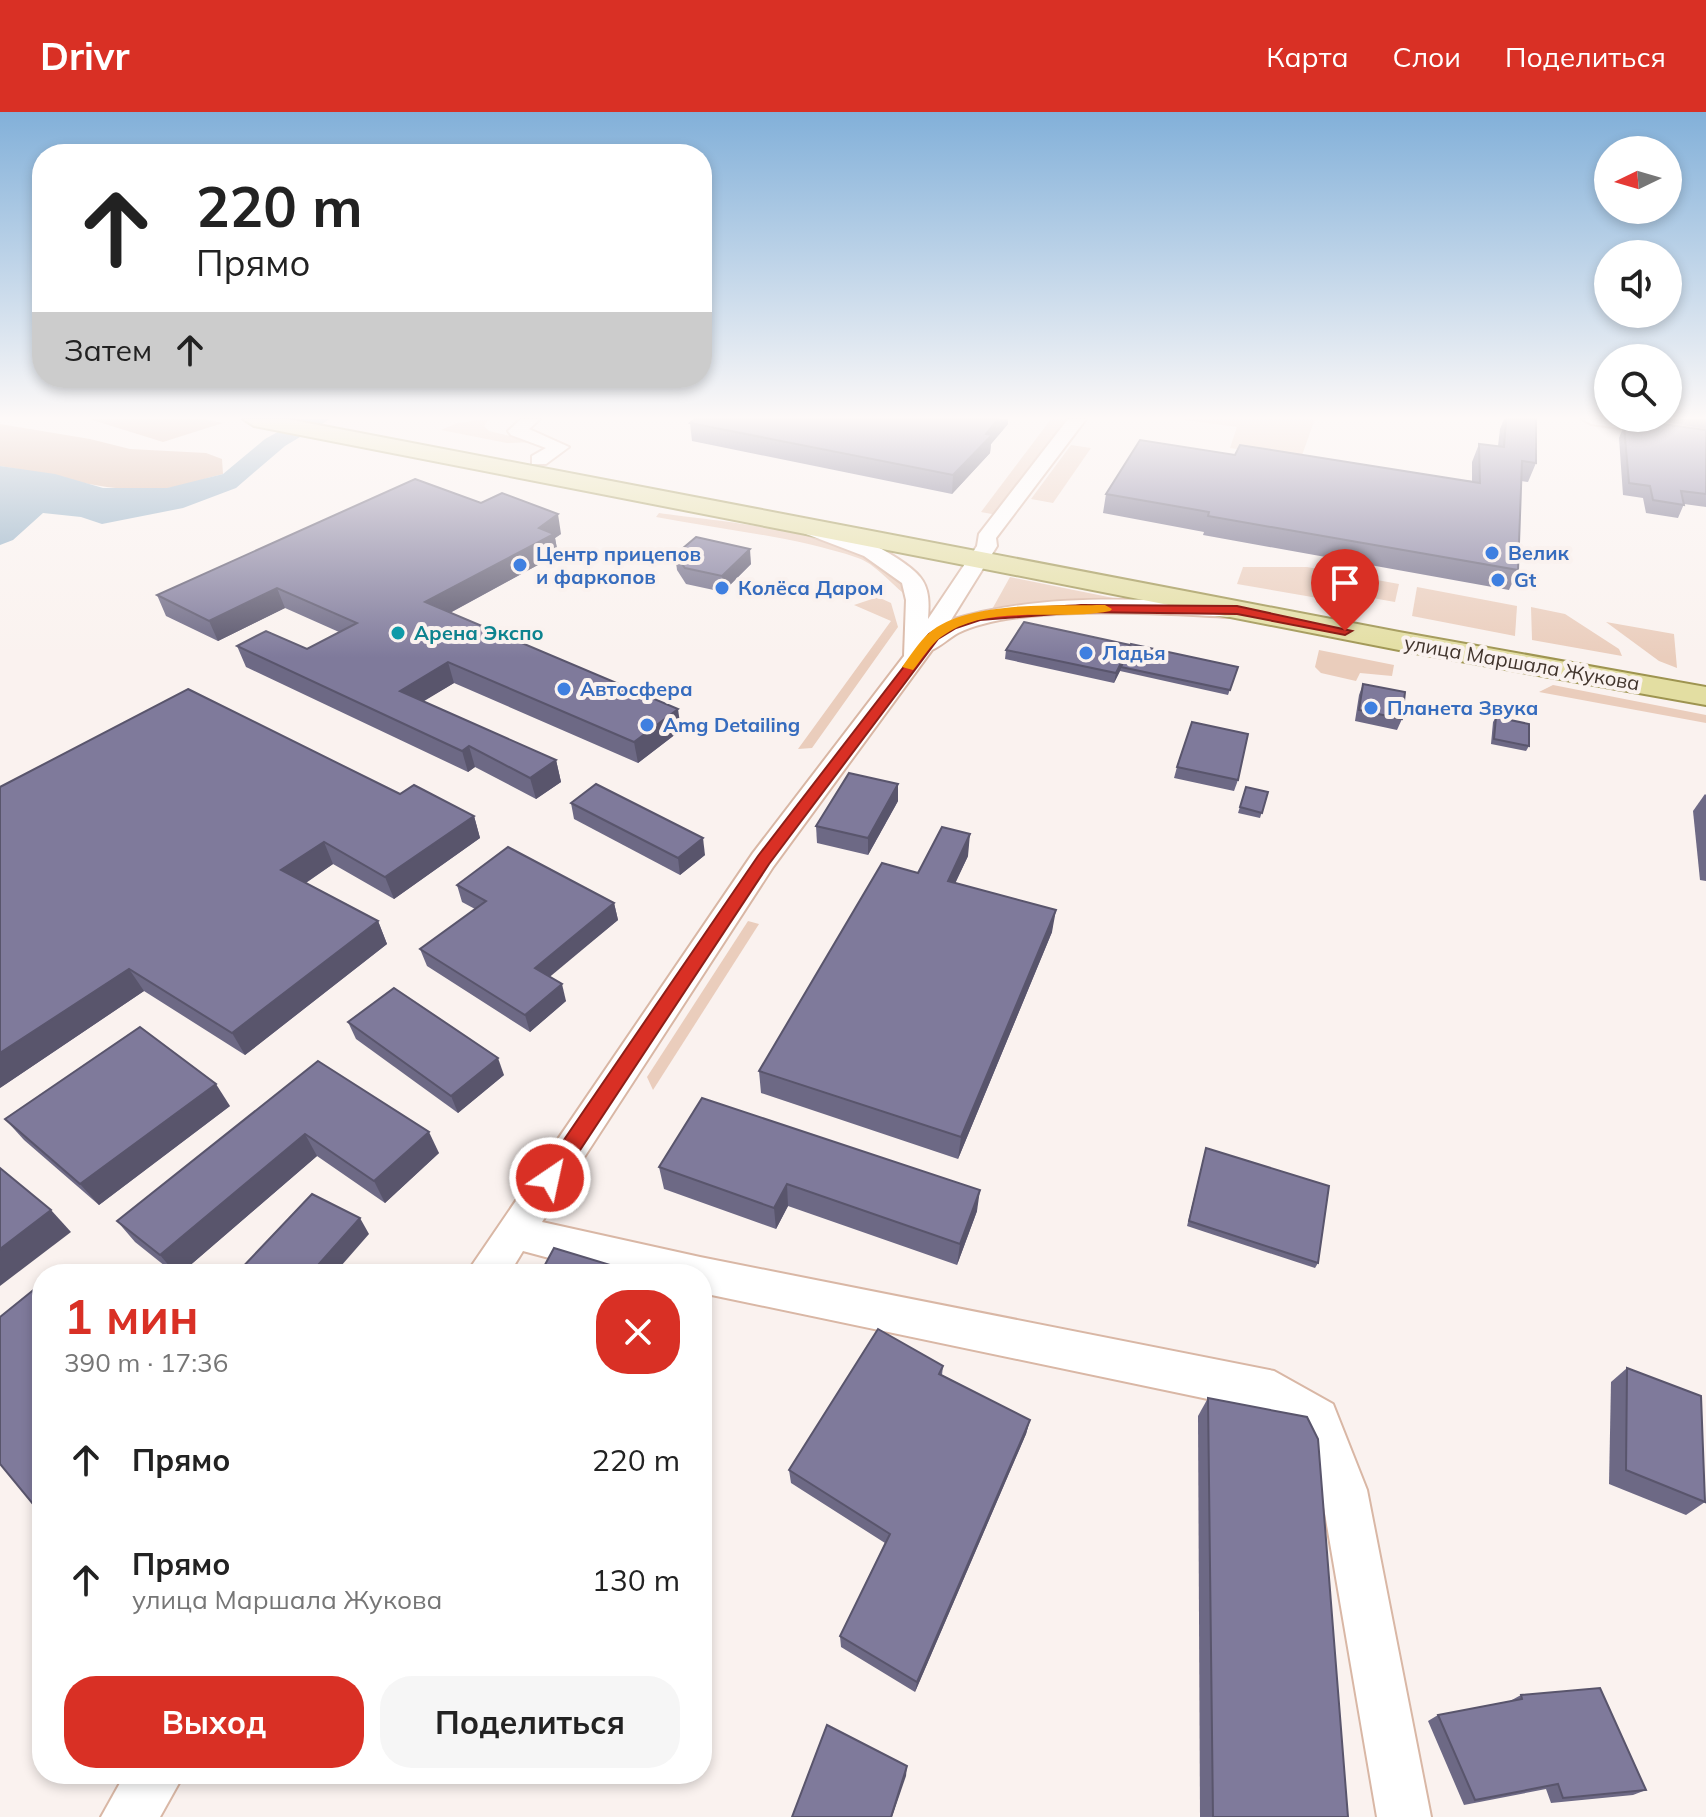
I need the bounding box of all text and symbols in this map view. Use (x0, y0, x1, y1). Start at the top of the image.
text: Drivr (40, 32, 129, 80)
text: Карта (1266, 39, 1349, 74)
text: Слои (1393, 39, 1461, 74)
text: Поделиться (1505, 39, 1666, 74)
north arrow (1594, 136, 1682, 224)
map controls (1594, 136, 1682, 432)
text: 220 m (196, 171, 363, 241)
icon: ahead (64, 176, 168, 280)
text: Прямо (196, 240, 310, 285)
button: sound (1594, 240, 1682, 328)
icon: ahead (168, 328, 212, 372)
text: Затем (64, 331, 152, 369)
button: search (1594, 344, 1682, 432)
place label: Велик (1508, 540, 1570, 565)
place label: Центр прицепов и фаркопов (536, 541, 701, 589)
marker: Велик (1483, 544, 1501, 562)
pin (1311, 549, 1379, 631)
marker: Центр прицепов и фаркопов (511, 556, 529, 574)
icon: arrive (1323, 561, 1367, 605)
place label: Gt (1514, 567, 1537, 592)
marker: Gt (1489, 571, 1507, 589)
place label: Колёса Даром (738, 575, 883, 600)
marker: Колёса Даром (713, 579, 731, 597)
place label: Арена Экспо (414, 620, 544, 645)
marker: Арена Экспо (389, 624, 407, 642)
street label: улица Маршала Жукова (1402, 629, 1642, 696)
place label: Ладья (1102, 640, 1166, 665)
marker: Ладья (1077, 644, 1095, 662)
place label: Автосфера (580, 676, 693, 701)
marker: Автосфера (555, 680, 573, 698)
place label: Планета Звука (1387, 695, 1538, 720)
marker: Планета Звука (1362, 699, 1380, 717)
place label: Amg Detailing (663, 712, 800, 737)
marker: Amg Detailing (638, 716, 656, 734)
position arrow (508, 1136, 592, 1220)
text: 1 мин (64, 1286, 199, 1346)
button: close (596, 1290, 680, 1374)
text: 390 m · 17:36 (64, 1346, 228, 1379)
icon: ahead (64, 1438, 108, 1482)
text: Прямо (132, 1441, 230, 1479)
text: 220 m (592, 1441, 680, 1479)
text: Прямо (132, 1545, 230, 1583)
icon: ahead (64, 1558, 108, 1602)
text: 130 m (592, 1561, 680, 1599)
text: улица Маршала Жукова (132, 1583, 442, 1616)
button: Выход (64, 1676, 364, 1768)
button: Поделиться (380, 1676, 680, 1768)

